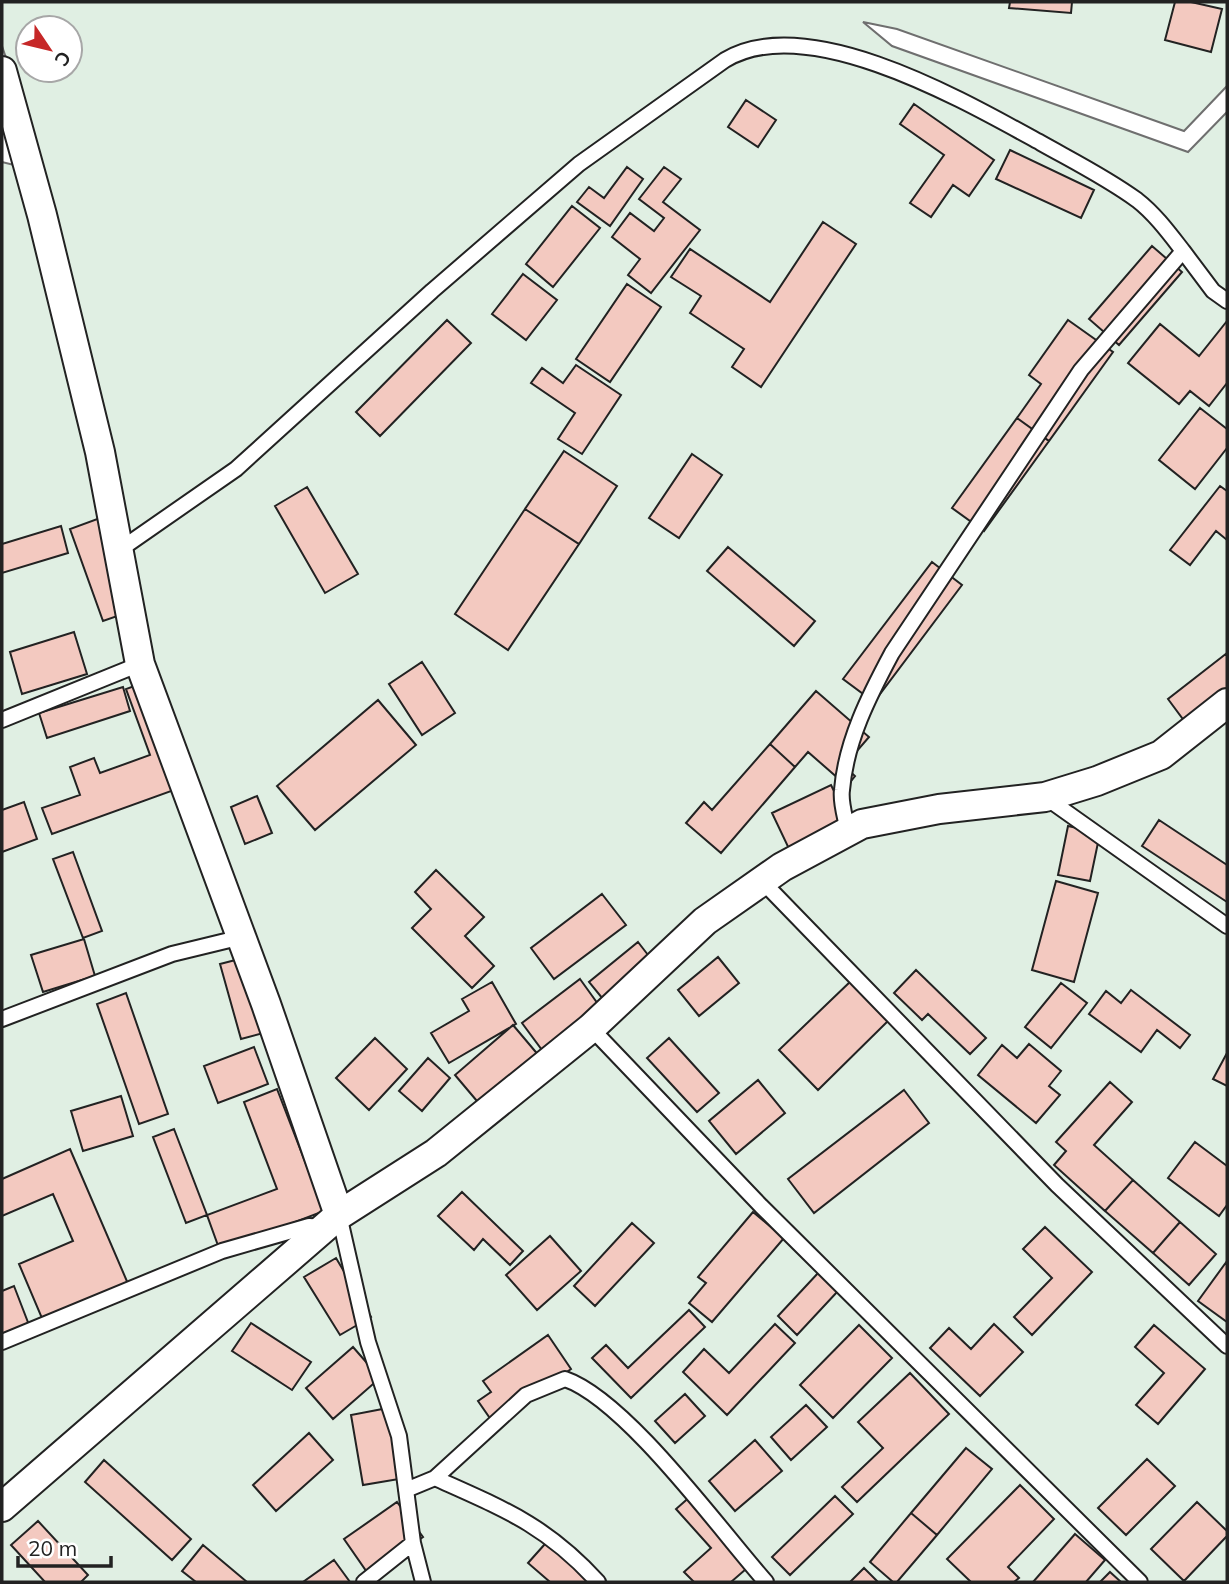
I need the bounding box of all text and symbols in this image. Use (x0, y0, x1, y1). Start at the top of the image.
north arrow (14, 14, 84, 84)
text: С (49, 47, 76, 71)
scale bar (18, 1524, 110, 1568)
text: 20 m (28, 1535, 77, 1561)

